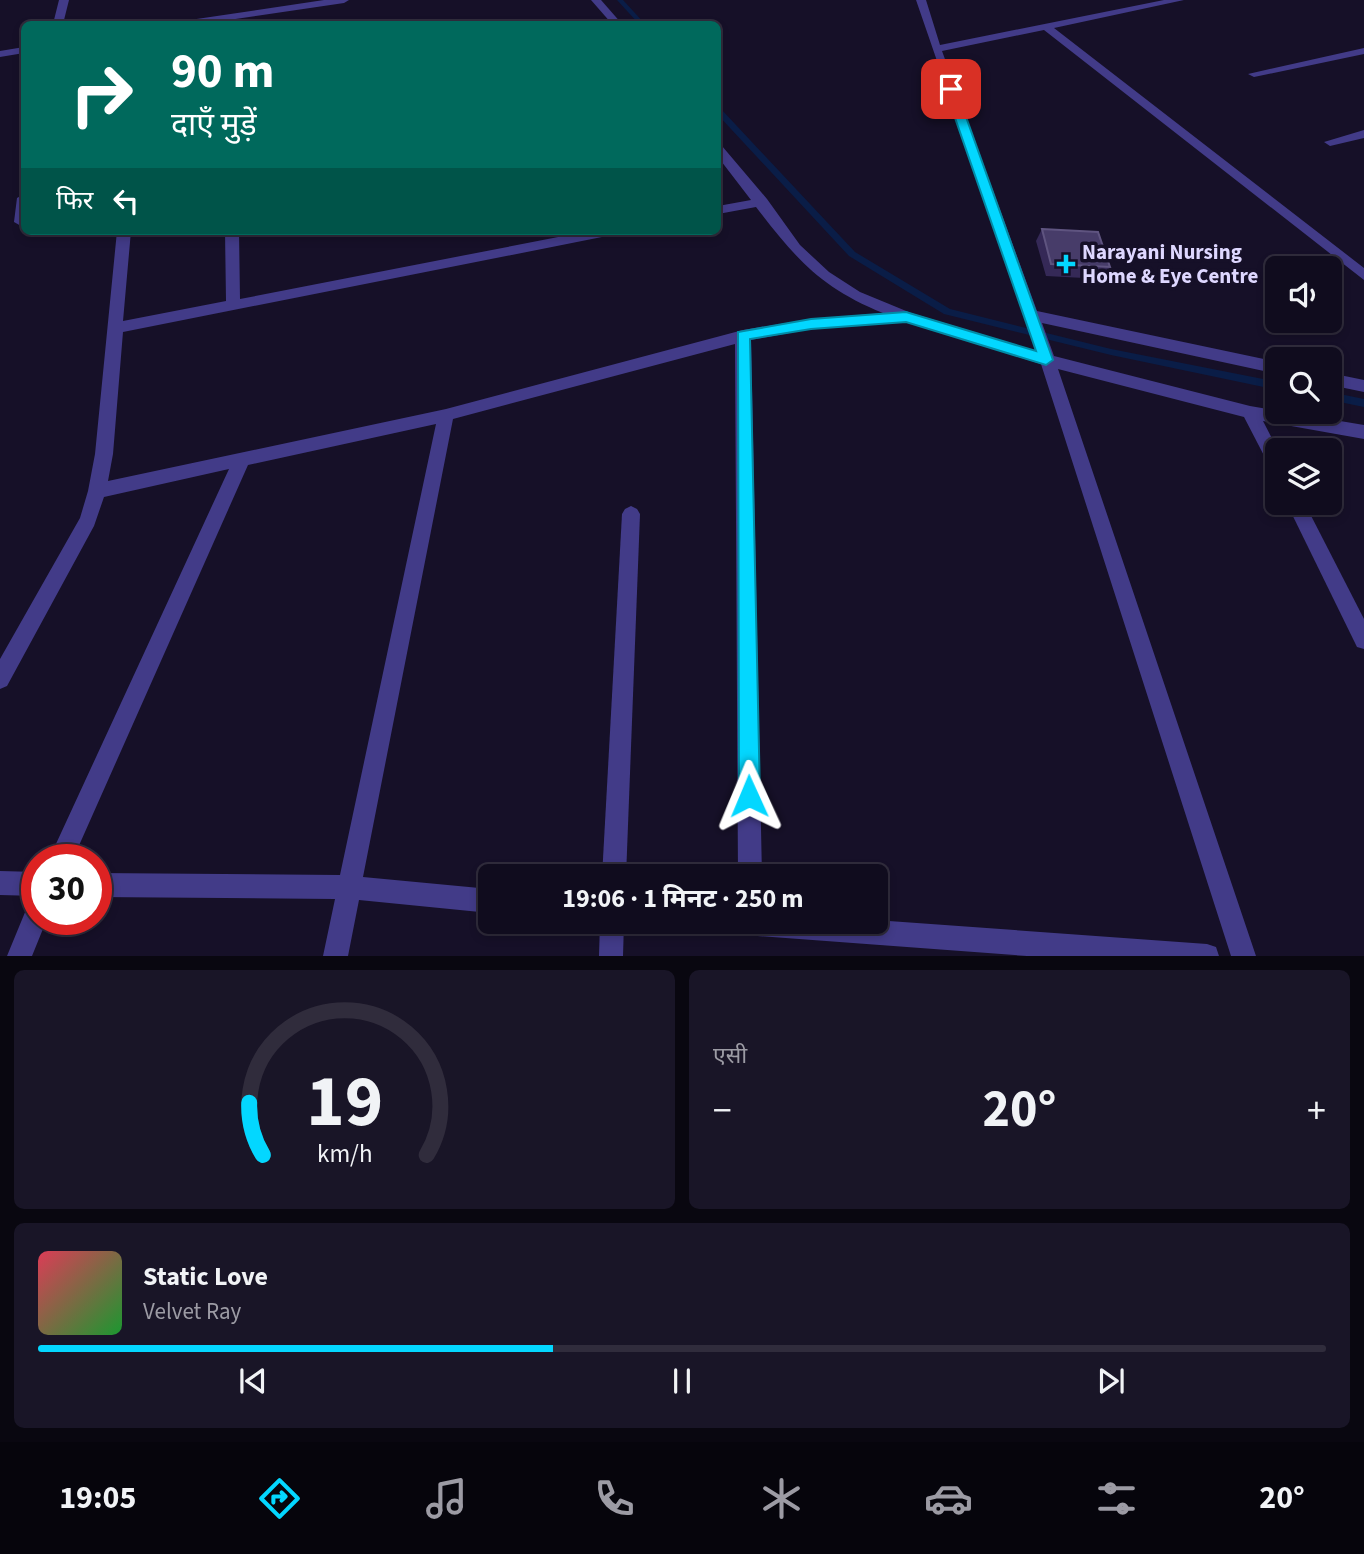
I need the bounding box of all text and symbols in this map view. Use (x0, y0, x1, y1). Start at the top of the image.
text: 90 m (171, 37, 275, 107)
icon: right (56, 49, 147, 140)
pin (921, 59, 981, 119)
icon: arrive (932, 70, 970, 108)
text: दाएँ मुड़ें (171, 102, 257, 148)
text: फिर (56, 182, 93, 219)
icon: left (107, 182, 145, 220)
place label: Narayani Nursing Home & Eye Centre (1082, 237, 1259, 291)
marker: Narayani Nursing Home & Eye Centre (1056, 254, 1076, 274)
map controls (1265, 256, 1342, 515)
button: sound (1265, 256, 1342, 333)
button: search (1265, 347, 1342, 424)
button: layers (1265, 438, 1342, 515)
position arrow (712, 759, 786, 833)
speed limit sign: 30 (21, 844, 112, 935)
text: 19:06 · 1 मिनट · 250 m (562, 880, 804, 917)
text: एसी (713, 1039, 747, 1072)
text: 19 (306, 1051, 383, 1155)
text: 20° (983, 1073, 1056, 1147)
text: − (713, 1084, 732, 1138)
text: + (1307, 1084, 1326, 1138)
text: km/h (317, 1136, 372, 1172)
text: Static Love (143, 1258, 268, 1295)
text: Velvet Ray (143, 1295, 241, 1328)
icon: previous (234, 1362, 272, 1400)
icon: pause (663, 1362, 701, 1400)
icon: next (1092, 1362, 1130, 1400)
icon: directions (255, 1474, 304, 1523)
icon: music (422, 1474, 471, 1523)
icon: phone (590, 1474, 639, 1523)
icon: climate (757, 1474, 806, 1523)
icon: car (924, 1474, 973, 1523)
icon: filters (1092, 1474, 1141, 1523)
text: 19:05 (59, 1475, 136, 1521)
text: 20° (1259, 1475, 1305, 1521)

